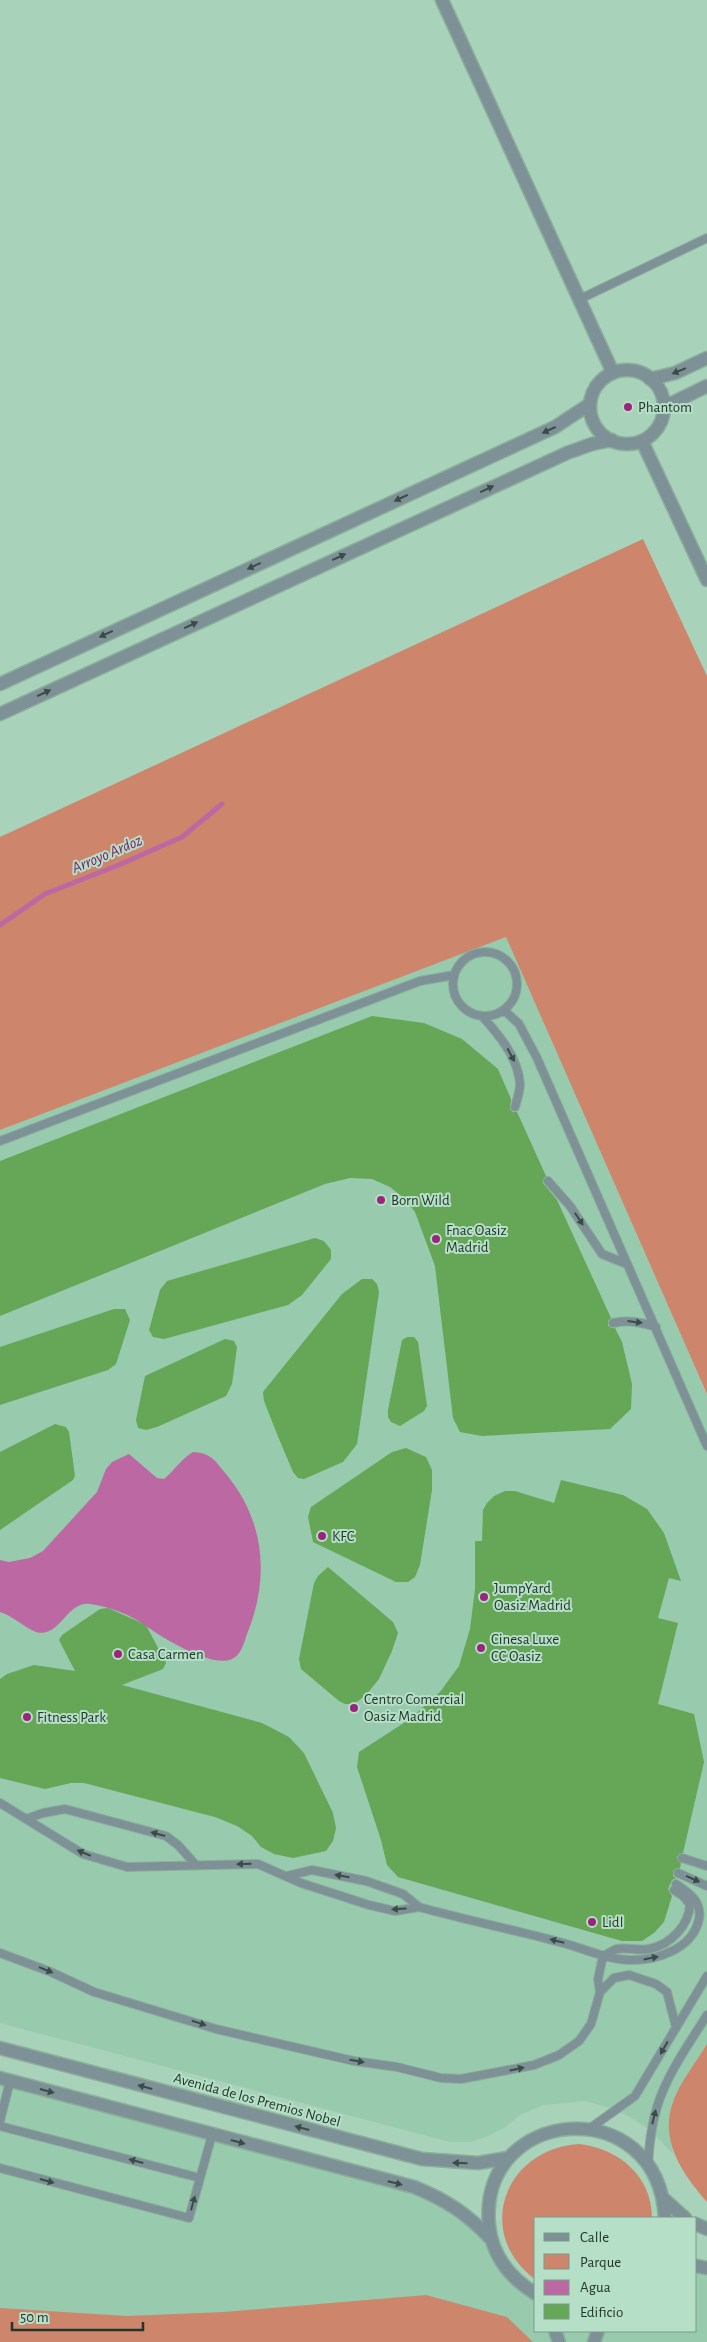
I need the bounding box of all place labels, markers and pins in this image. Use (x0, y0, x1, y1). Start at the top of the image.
place label: Phantom (638, 400, 692, 415)
marker: Phantom (622, 401, 634, 413)
place label: Born Wild (391, 1193, 450, 1208)
marker: Born Wild (375, 1194, 387, 1206)
place label: Fnac Oasiz Madrid (446, 1223, 507, 1255)
marker: Fnac Oasiz Madrid (430, 1233, 442, 1245)
place label: KFC (332, 1529, 355, 1544)
marker: KFC (316, 1530, 328, 1542)
place label: JumpYard Oasiz Madrid (494, 1581, 571, 1613)
marker: JumpYard Oasiz Madrid (478, 1591, 490, 1603)
place label: Cinesa Luxe CC Oasiz (491, 1632, 559, 1664)
marker: Cinesa Luxe CC Oasiz (475, 1642, 487, 1654)
place label: Casa Carmen (128, 1647, 204, 1662)
marker: Casa Carmen (112, 1648, 124, 1660)
place label: Centro Comercial Oasiz Madrid (364, 1692, 464, 1724)
marker: Centro Comercial Oasiz Madrid (348, 1702, 360, 1714)
place label: Fitness Park (37, 1710, 106, 1725)
marker: Fitness Park (21, 1711, 33, 1723)
place label: Lidl (602, 1915, 623, 1930)
marker: Lidl (586, 1916, 598, 1928)

